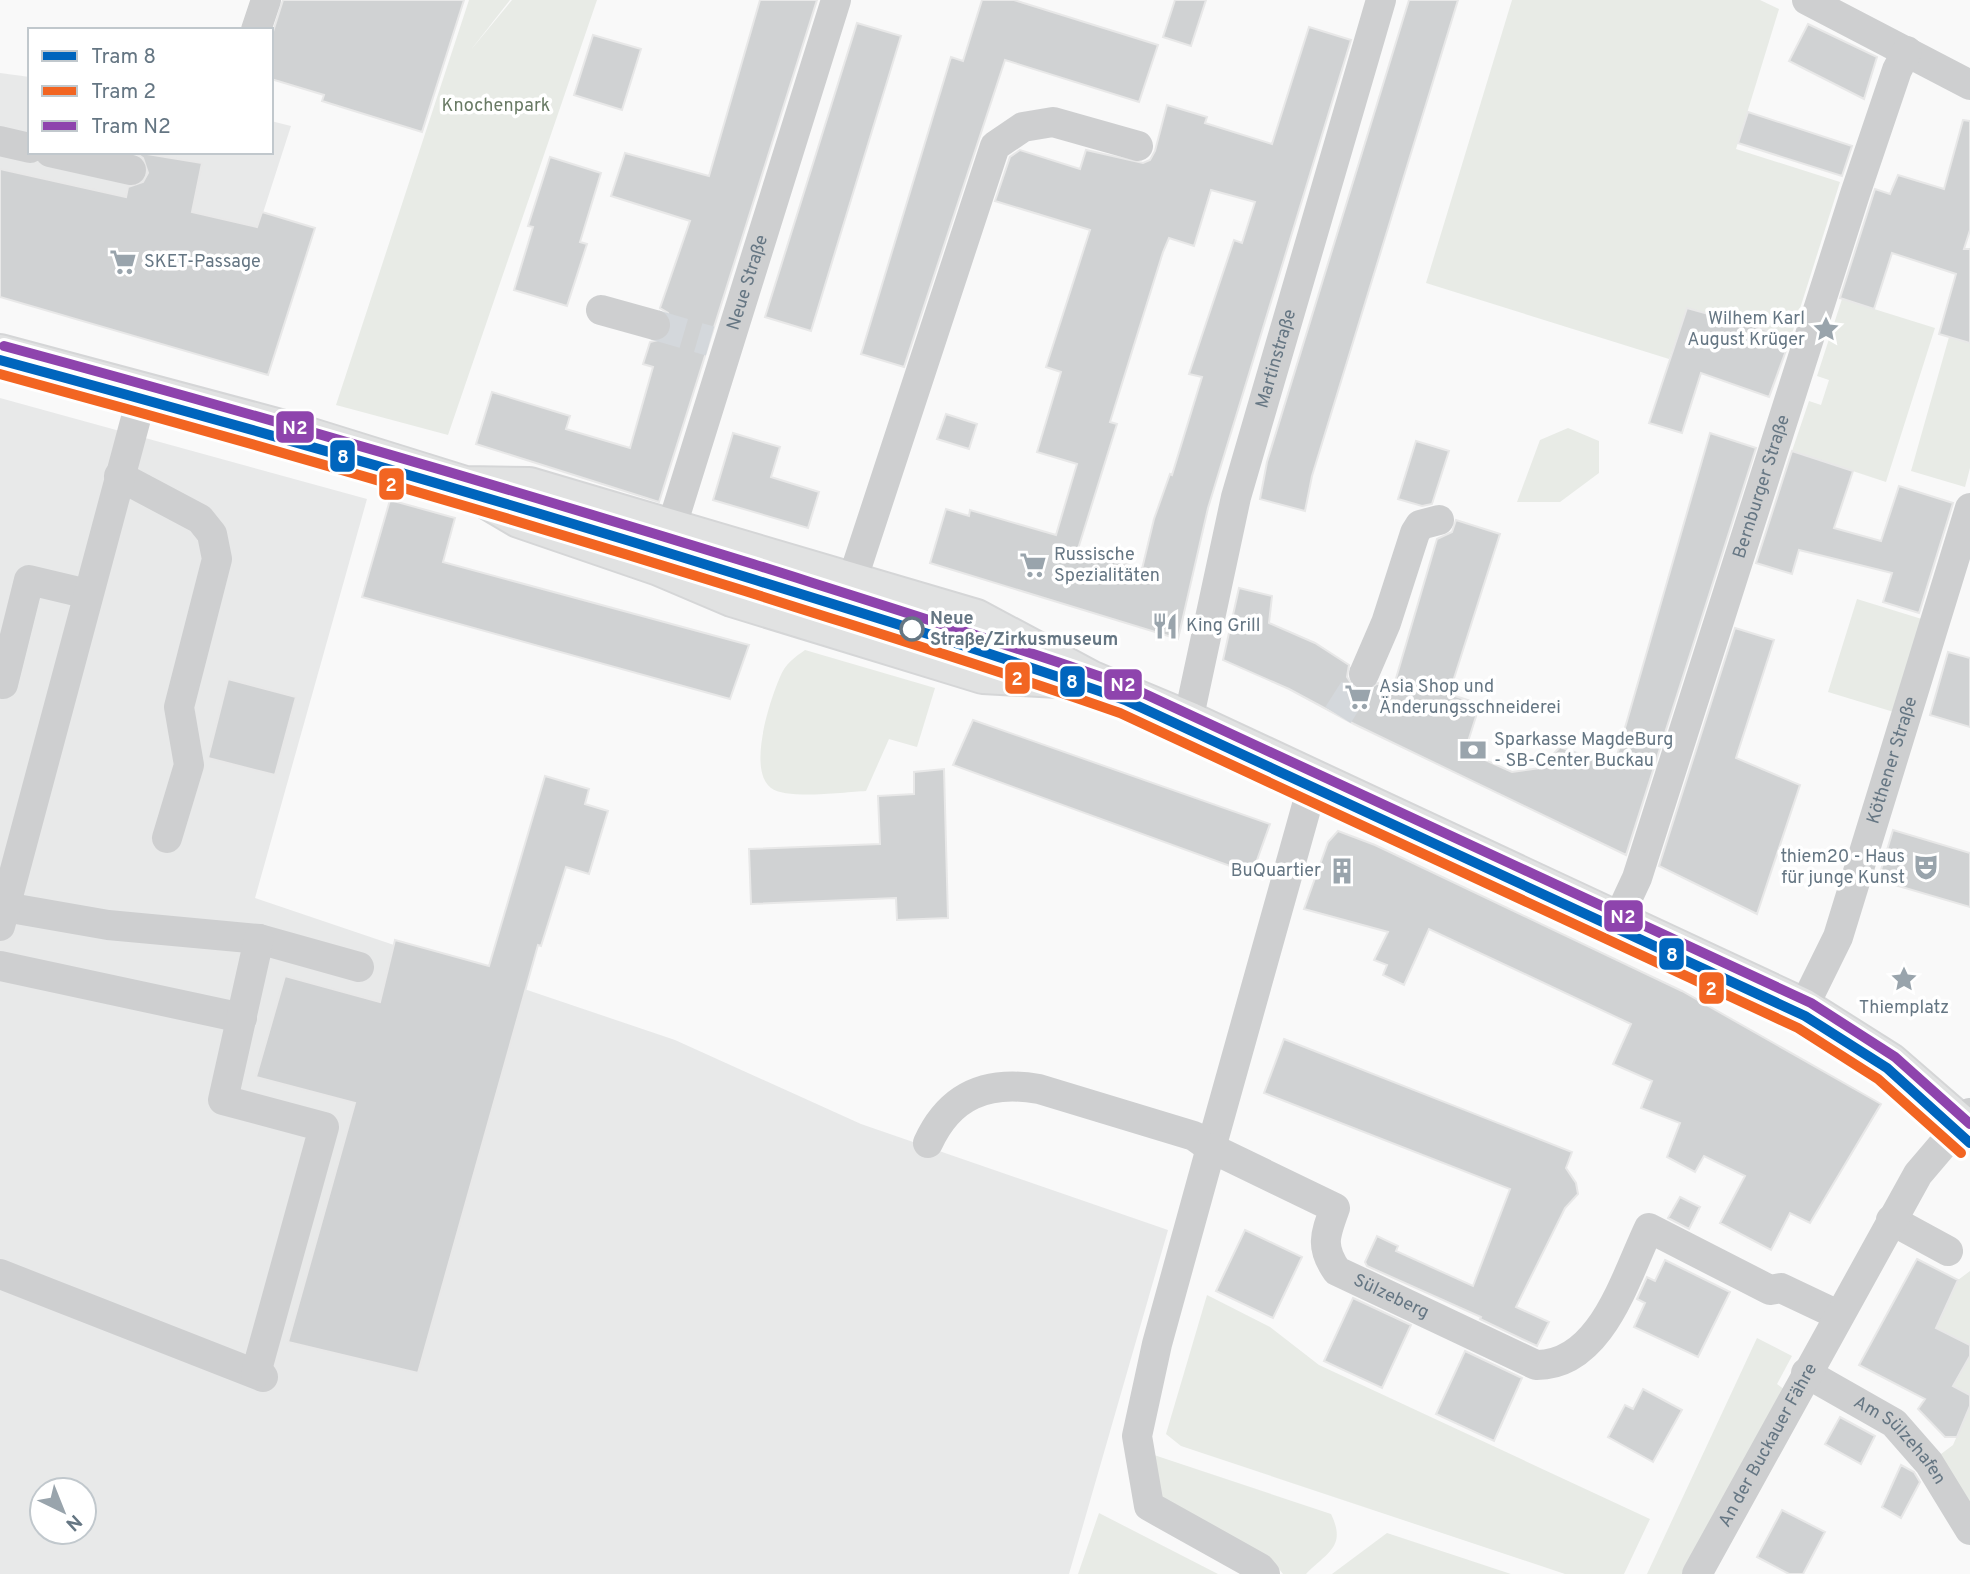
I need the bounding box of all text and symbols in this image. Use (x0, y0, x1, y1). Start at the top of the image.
legend (28, 28, 273, 154)
text: Tram 8 (91, 44, 156, 71)
text: Tram 2 (91, 79, 156, 106)
park label: Knochenpark (442, 95, 550, 118)
text: Tram N2 (91, 114, 171, 141)
street label: Neue Straße (722, 232, 774, 333)
supermarket icon: SKET-Passage (108, 247, 138, 277)
place label: SKET-Passage (144, 251, 261, 274)
street label: Martinstraße (1251, 307, 1302, 411)
place label: Wilhem Karl August Krüger (1687, 308, 1805, 352)
place icon: Wilhem Karl August Krüger (1811, 314, 1841, 344)
line badge: N2 (275, 410, 315, 444)
street label: Bernburger Straße (1728, 412, 1795, 562)
text: N2 (282, 417, 308, 441)
line badge: 8 (329, 439, 356, 473)
text: 8 (337, 446, 349, 470)
line badge: 2 (378, 467, 405, 501)
text: 2 (385, 474, 397, 498)
place label: Russische Spezialitäten (1054, 544, 1160, 588)
supermarket icon: Russische Spezialitäten (1018, 550, 1048, 580)
place label: Neue Straße/Zirkusmuseum (930, 608, 1118, 652)
restaurant icon: King Grill (1150, 611, 1180, 641)
place label: King Grill (1186, 615, 1261, 638)
marker: Neue Straße/Zirkusmuseum (900, 617, 924, 641)
line badge: 2 (1004, 661, 1031, 695)
line badge: 8 (1059, 665, 1086, 698)
text: 2 (1011, 668, 1023, 692)
line badge: N2 (1103, 668, 1143, 701)
text: 8 (1066, 671, 1078, 695)
text: N2 (1110, 674, 1136, 698)
place label: Asia Shop und Änderungsschneiderei (1379, 676, 1561, 720)
supermarket icon: Asia Shop und Änderungsschneiderei (1343, 682, 1373, 712)
street label: Köthener Straße (1862, 694, 1923, 827)
place label: Sparkasse MagdeBurg - SB-Center Buckau (1494, 729, 1673, 773)
bank icon: Sparkasse MagdeBurg - SB-Center Buckau (1458, 735, 1488, 765)
place label: thiem20 - Haus für junge Kunst (1780, 846, 1905, 890)
theatre icon: thiem20 - Haus für junge Kunst (1911, 852, 1941, 882)
building icon: BuQuartier (1327, 856, 1357, 886)
place label: BuQuartier (1231, 860, 1321, 883)
line badge: N2 (1603, 899, 1644, 933)
text: N2 (1610, 906, 1636, 930)
line badge: 8 (1658, 937, 1685, 971)
text: 8 (1666, 944, 1678, 968)
place icon: Thiemplatz (1889, 964, 1919, 994)
line badge: 2 (1698, 971, 1725, 1005)
text: 2 (1705, 978, 1717, 1002)
place label: Thiemplatz (1859, 997, 1949, 1020)
street label: Sülzeberg (1349, 1269, 1433, 1324)
street label: An der Buckauer Fähre (1714, 1359, 1823, 1531)
street label: Am Sülzehafen (1849, 1391, 1951, 1489)
north arrow (28, 1476, 98, 1546)
text: N (60, 1509, 86, 1535)

